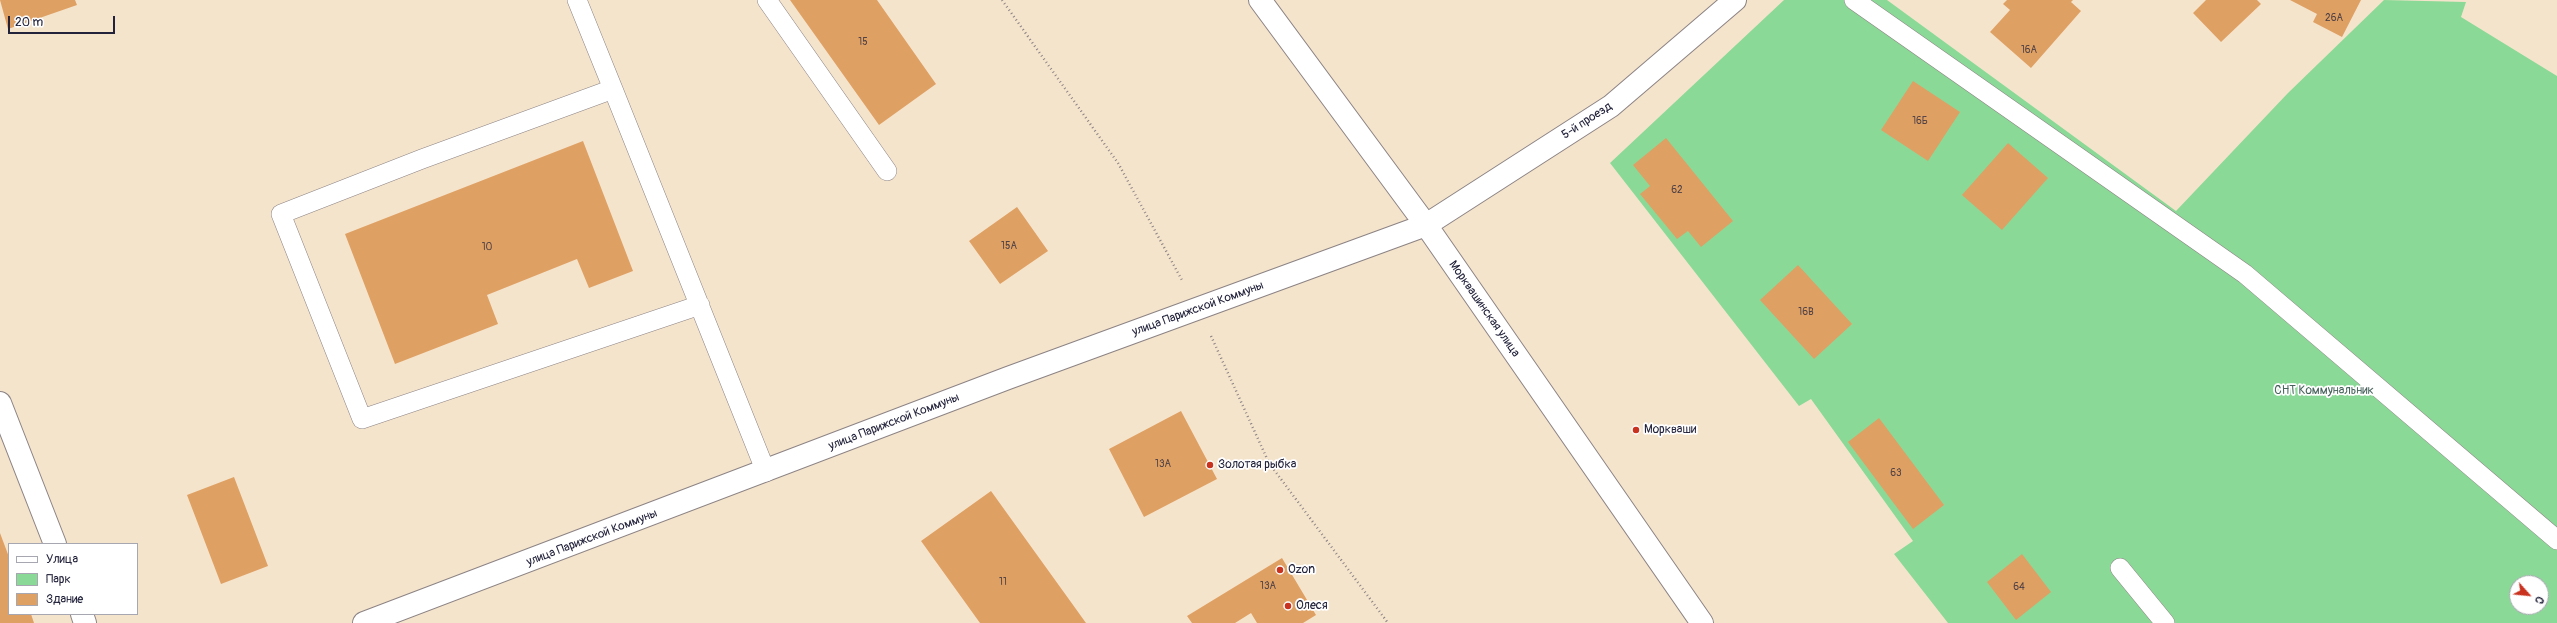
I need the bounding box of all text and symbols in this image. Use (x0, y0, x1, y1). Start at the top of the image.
scale bar (10, 8, 117, 34)
house number: 26А (2325, 12, 2343, 24)
text: 20 m (15, 15, 43, 30)
house number: 15 (858, 36, 868, 48)
house number: 16А (2021, 44, 2037, 56)
street label: 5-й проезд (1559, 99, 1615, 143)
house number: 16Б (1912, 115, 1928, 127)
house number: 62 (1671, 184, 1683, 196)
house number: 15А (1001, 240, 1017, 252)
house number: 10 (482, 241, 492, 253)
street label: Морквашинская улица (1445, 258, 1523, 360)
street label: улица Парижской Коммуны (1130, 278, 1266, 340)
house number: 16В (1798, 306, 1814, 318)
park label: СНТ Коммунальник (2274, 384, 2374, 398)
street label: улица Парижской Коммуны (827, 390, 961, 454)
place label: Моркваши (1644, 423, 1696, 437)
marker: Моркваши (1631, 425, 1641, 435)
house number: 13А (1155, 458, 1171, 470)
place label: Золотая рыбка (1218, 458, 1296, 472)
marker: Золотая рыбка (1205, 460, 1215, 470)
house number: 63 (1890, 467, 1902, 479)
street label: улица Парижской Коммуны (525, 506, 659, 570)
legend (8, 543, 138, 615)
text: Улица (46, 552, 78, 567)
place label: Ozon (1288, 563, 1315, 577)
marker: Ozon (1275, 565, 1285, 575)
text: Парк (46, 572, 71, 587)
north arrow (2509, 575, 2549, 615)
house number: 11 (999, 576, 1007, 588)
house number: 13А (1260, 580, 1276, 592)
house number: 64 (2013, 581, 2025, 593)
text: Здание (46, 592, 83, 607)
text: С (2532, 594, 2547, 606)
place label: Олеся (1296, 599, 1328, 613)
marker: Олеся (1283, 601, 1293, 611)

